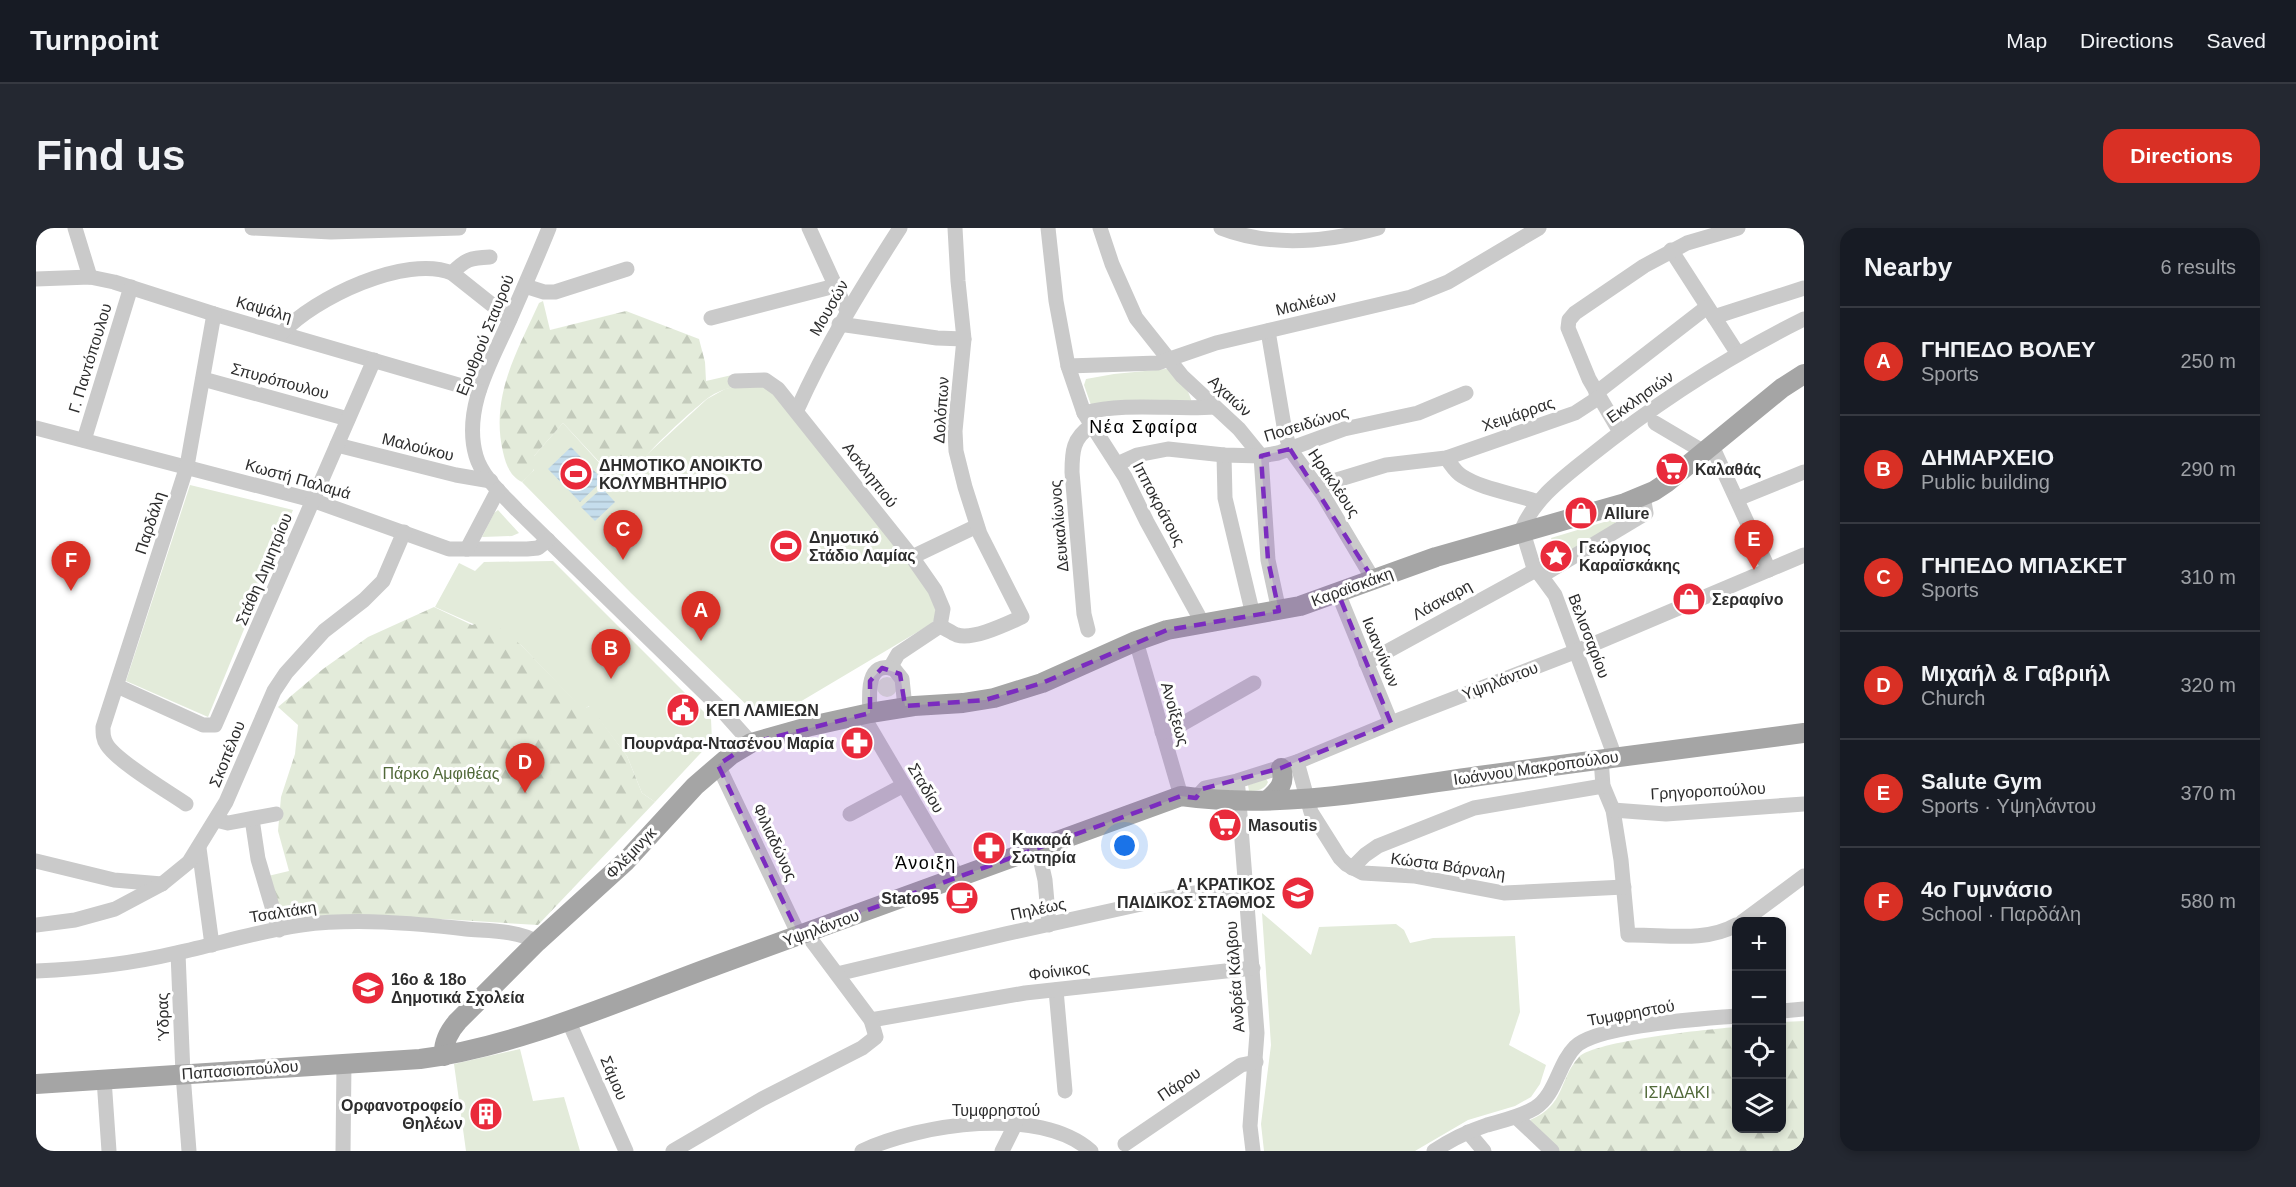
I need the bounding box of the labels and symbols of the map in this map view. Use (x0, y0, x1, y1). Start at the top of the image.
street label: Ερυθρού Σταυρού (453, 272, 517, 398)
street label: Μουσών (806, 277, 852, 339)
street label: Μαλιέων (1274, 287, 1338, 319)
street label: Καψάλη (234, 293, 294, 325)
street label: Γ. Παντόπουλου (65, 301, 115, 415)
street label: Σπυρόπουλου (229, 360, 331, 402)
street label: Εκκλησιών (1603, 368, 1677, 426)
street label: Αχαιών (1205, 372, 1255, 420)
street label: Δολόπων (930, 376, 952, 444)
street label: Χειμάρρας (1480, 394, 1556, 434)
street label: Ποσειδώνος (1262, 403, 1350, 445)
district label: Νέα Σφαίρα (1089, 417, 1199, 437)
street label: Μαλούκου (380, 430, 456, 464)
street label: Ασκληπιού (839, 439, 901, 511)
street label: Ηρακλέους (1305, 446, 1363, 520)
supermarket icon: Καλαθάς (1654, 451, 1690, 487)
street label: Κωστή Παλαμά (243, 456, 353, 502)
sports icon: ΔΗΜΟΤΙΚΟ ΑΝΟΙΚΤΟ ΚΟΛΥΜΒΗΤΗΡΙΟ (558, 456, 594, 492)
place label: ΔΗΜΟΤΙΚΟ ΑΝΟΙΚΤΟ ΚΟΛΥΜΒΗΤΗΡΙΟ (599, 457, 763, 492)
street label: Ιπποκράτους (1130, 459, 1188, 549)
place label: Καλαθάς (1695, 461, 1761, 479)
street label: Δευκαλίωνος (1046, 479, 1071, 573)
street label: Παρδάλη (132, 489, 168, 557)
shop icon: Allure (1563, 495, 1599, 531)
place label: Allure (1604, 505, 1649, 522)
street label: Στάθη Δημητρίου (233, 510, 295, 628)
pin: C (604, 510, 642, 560)
pin: E (1734, 520, 1774, 570)
sports icon: Δημοτικό Στάδιο Λαμίας (768, 528, 804, 564)
place label: Δημοτικό Στάδιο Λαμίας (809, 529, 916, 565)
place icon: Γεώργιος Καραϊσκάκης (1538, 538, 1574, 574)
place label: Γεώργιος Καραϊσκάκης (1579, 539, 1680, 575)
pin: F (51, 542, 90, 591)
street label: Καραϊσκάκη (1309, 564, 1395, 610)
street label: Λάσκαρη (1410, 577, 1474, 623)
shop icon: Σεραφίνο (1671, 581, 1707, 617)
place label: Σεραφίνο (1712, 591, 1784, 608)
pin: A (682, 592, 720, 641)
street label: Βελισσαρίου (1565, 592, 1613, 680)
street label: Ιωαννίνων (1359, 614, 1403, 690)
pin: B (592, 630, 630, 679)
street label: Υψηλάντου (1460, 659, 1540, 703)
street label: Ανοίξεως (1157, 680, 1192, 748)
public building icon: ΚΕΠ ΛΑΜΙΕΩΝ (665, 692, 701, 728)
place label: ΚΕΠ ΛΑΜΙΕΩΝ (706, 702, 819, 719)
street label: Σκοπέλου (206, 718, 248, 790)
pharmacy icon: Πουρνάρα-Ντασένου Μαρία (839, 725, 875, 761)
place label: Πουρνάρα-Ντασένου Μαρία (624, 735, 834, 752)
pin: D (506, 744, 544, 793)
street label: Ιωάννου Μακροπούλου (1452, 748, 1620, 788)
street label: Σταδίου (905, 760, 947, 816)
park label: Πάρκο Αμφιθέας (383, 765, 500, 782)
street label: Γρηγοροπούλου (1650, 779, 1766, 803)
street label: Φιλιαδώνος (750, 801, 800, 884)
supermarket icon: Masoutis (1207, 807, 1243, 843)
place label: Masoutis (1248, 817, 1317, 834)
street label: Φλέμινγκ (602, 823, 660, 882)
pharmacy icon: Κακαρά Σωτηρία (971, 830, 1007, 866)
place label: Κακαρά Σωτηρία (1012, 831, 1076, 866)
your location (1110, 831, 1139, 860)
street label: Κώστα Βάρναλη (1389, 850, 1507, 882)
district label: Άνοιξη (895, 853, 957, 873)
school or university icon: Α' ΚΡΑΤΙΚΟΣ ΠΑΙΔΙΚΟΣ ΣΤΑΘΜΟΣ (1280, 875, 1316, 911)
place label: Α' ΚΡΑΤΙΚΟΣ ΠΑΙΔΙΚΟΣ ΣΤΑΘΜΟΣ (1117, 876, 1275, 911)
cafe icon: Stato95 (944, 880, 980, 916)
place label: Stato95 (881, 890, 939, 907)
street label: Πηλέως (1009, 895, 1067, 923)
street label: Τσαλτάκη (248, 898, 318, 926)
street label: Υψηλάντου (781, 906, 861, 950)
street label: Ανδρέα Κάλβου (1223, 921, 1247, 1033)
street label: Φοίνικος (1028, 959, 1091, 983)
school or university icon: 16ο & 18ο Δημοτικά Σχολεία (350, 970, 386, 1006)
place label: 16ο & 18ο Δημοτικά Σχολεία (391, 971, 525, 1006)
street label: Ύδρας (154, 992, 172, 1042)
street label: Τυμφρηστού (1586, 997, 1676, 1029)
street label: Σάμου (597, 1053, 631, 1103)
street label: Παπασιοπούλου (181, 1057, 299, 1083)
street label: Πάρου (1155, 1064, 1203, 1104)
park label: ΙΣΙΑΔΑΚΙ (1644, 1084, 1710, 1101)
building icon: Ορφανοτροφείο Θηλέων (468, 1096, 504, 1132)
place label: Ορφανοτροφείο Θηλέων (341, 1097, 463, 1132)
street label: Τυμφρηστού (952, 1102, 1040, 1119)

